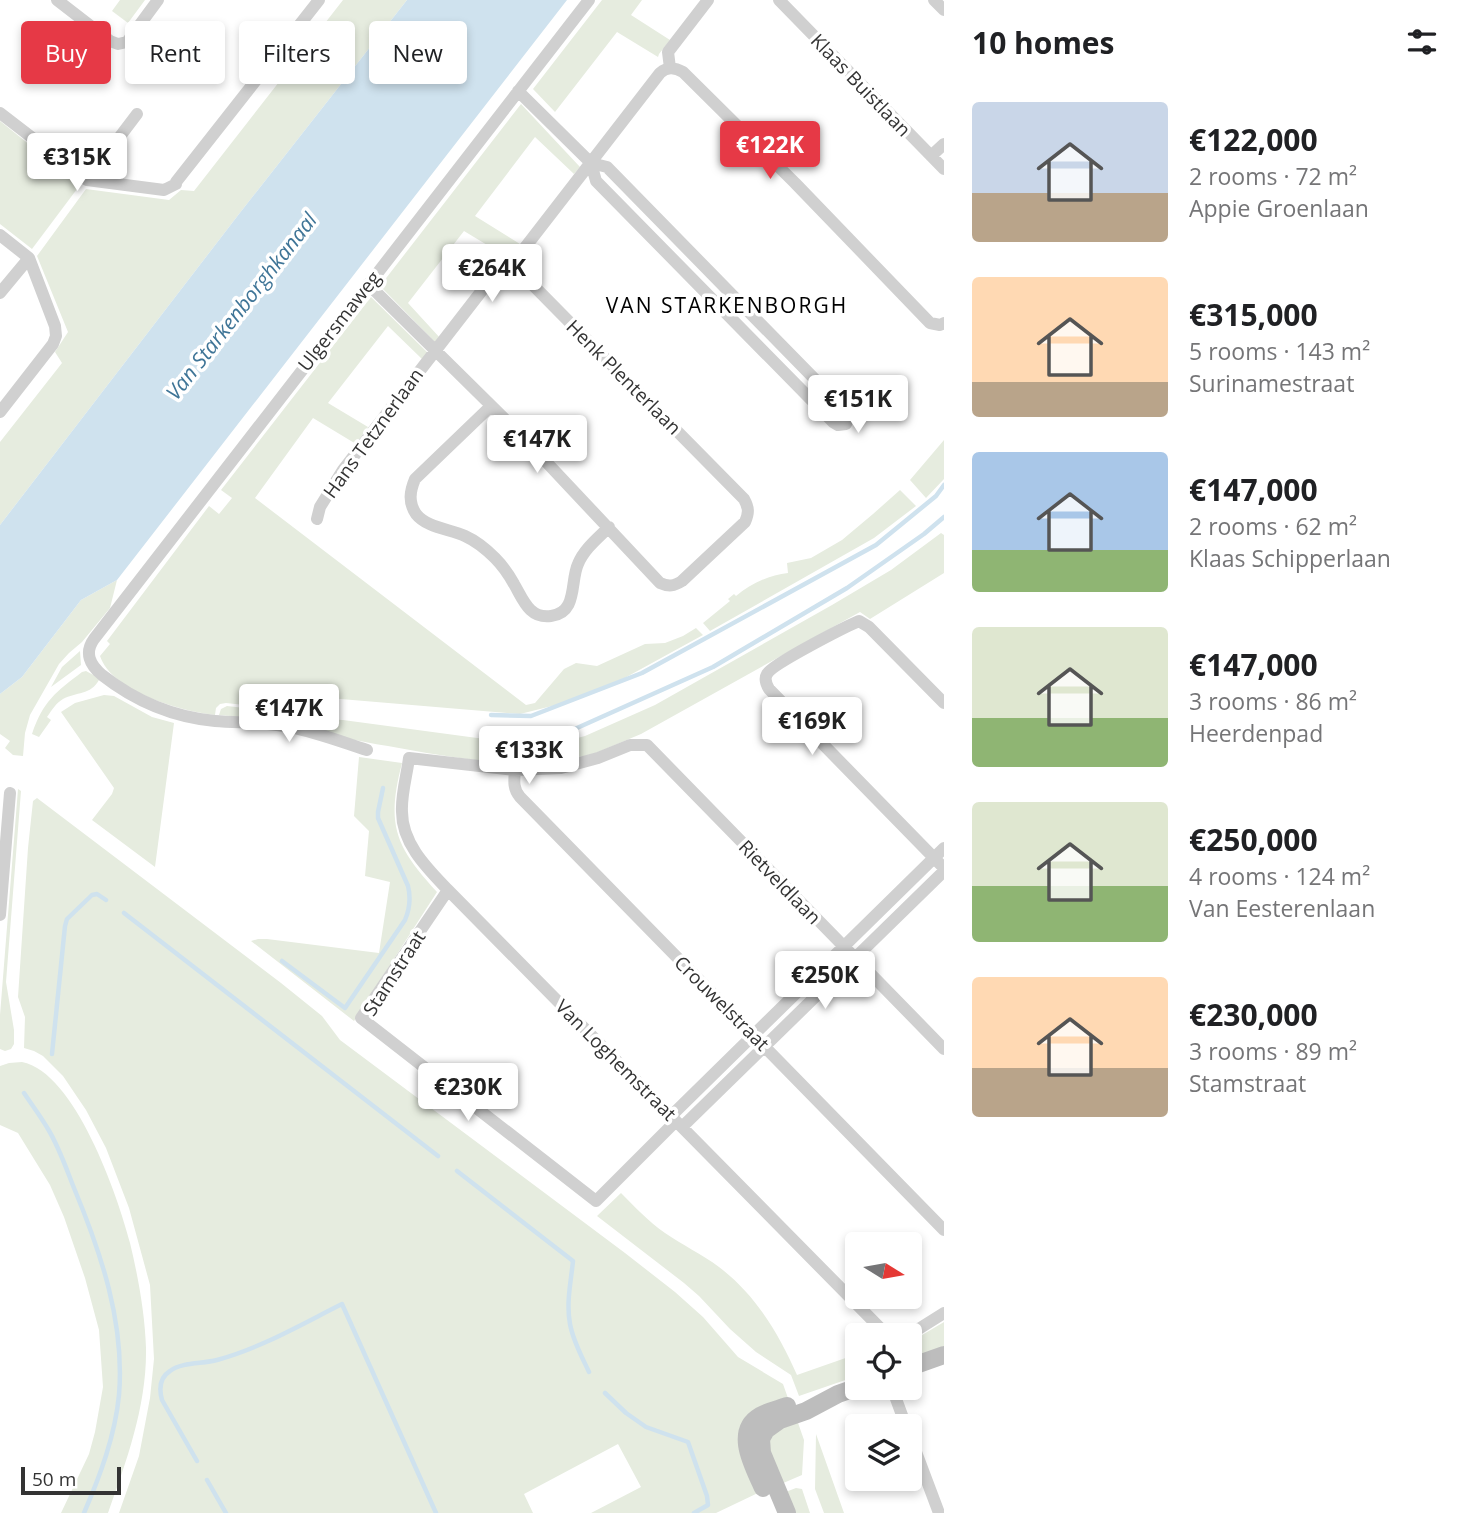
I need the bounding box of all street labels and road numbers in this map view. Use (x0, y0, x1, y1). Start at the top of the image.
street label: Klaas Buistlaan (805, 28, 917, 142)
street label: Ulgersmaweg (292, 266, 386, 376)
street label: Henk Plenterlaan (561, 314, 687, 440)
street label: Hans Tetznerlaan (317, 363, 429, 503)
street label: Rietveldlaan (733, 834, 827, 930)
street label: Stamstraat (357, 925, 431, 1021)
street label: Crouwelstraat (669, 950, 775, 1056)
street label: Van Loghemstraat (550, 994, 682, 1126)

